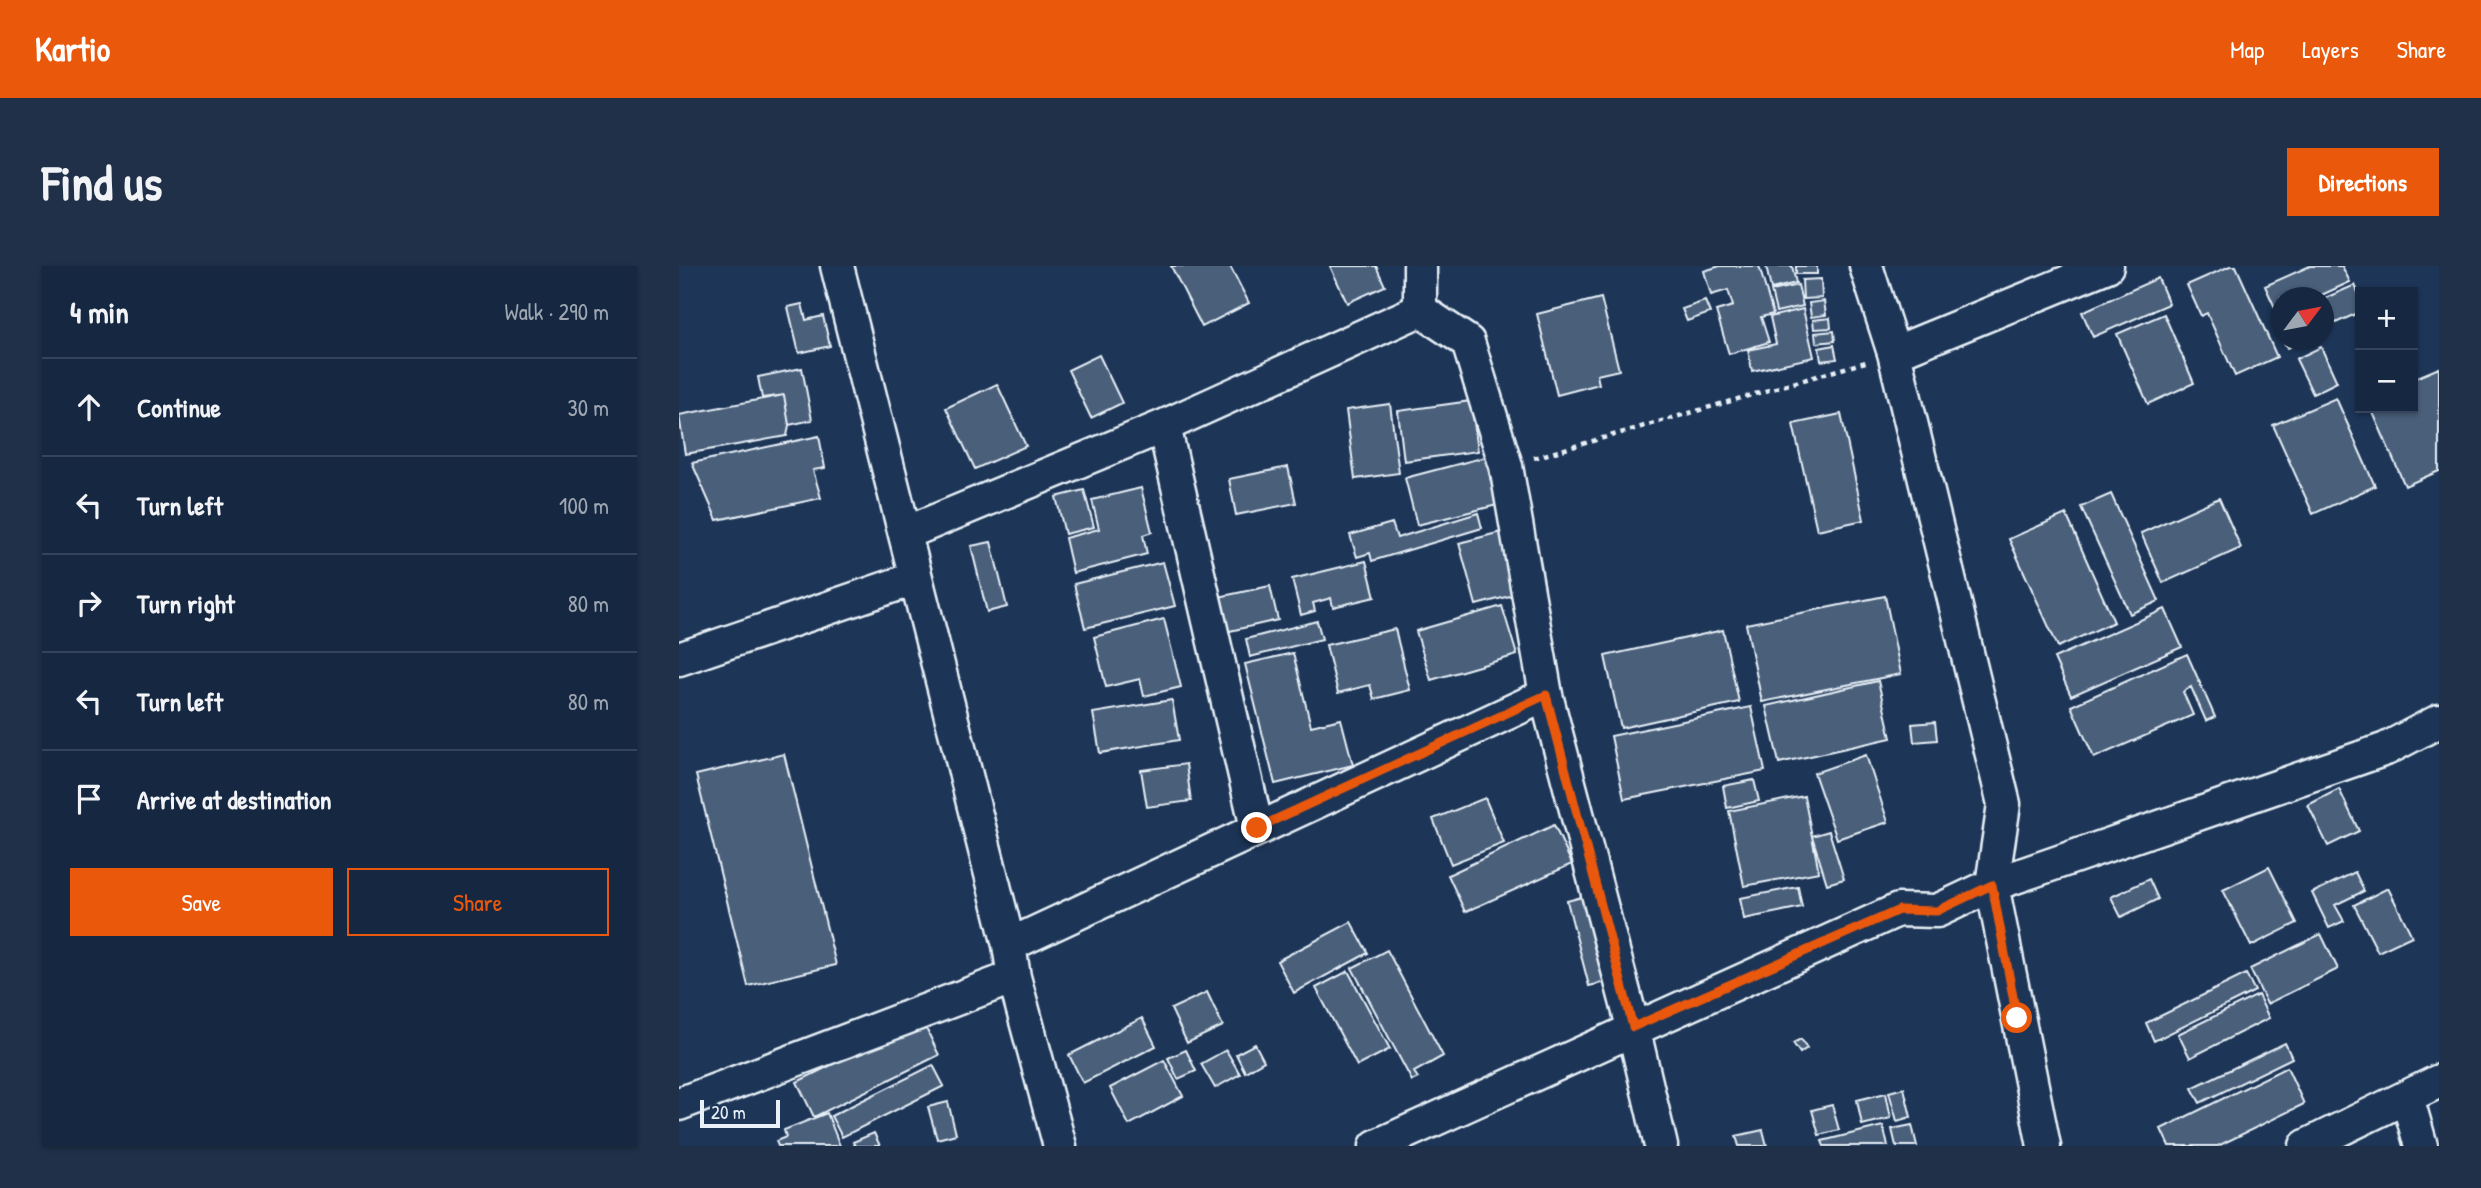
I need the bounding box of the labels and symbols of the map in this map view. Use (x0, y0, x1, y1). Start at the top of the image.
north arrow (2271, 287, 2334, 350)
route end (1241, 812, 1272, 843)
route start (2001, 1002, 2032, 1033)
scale bar (700, 1097, 781, 1129)

